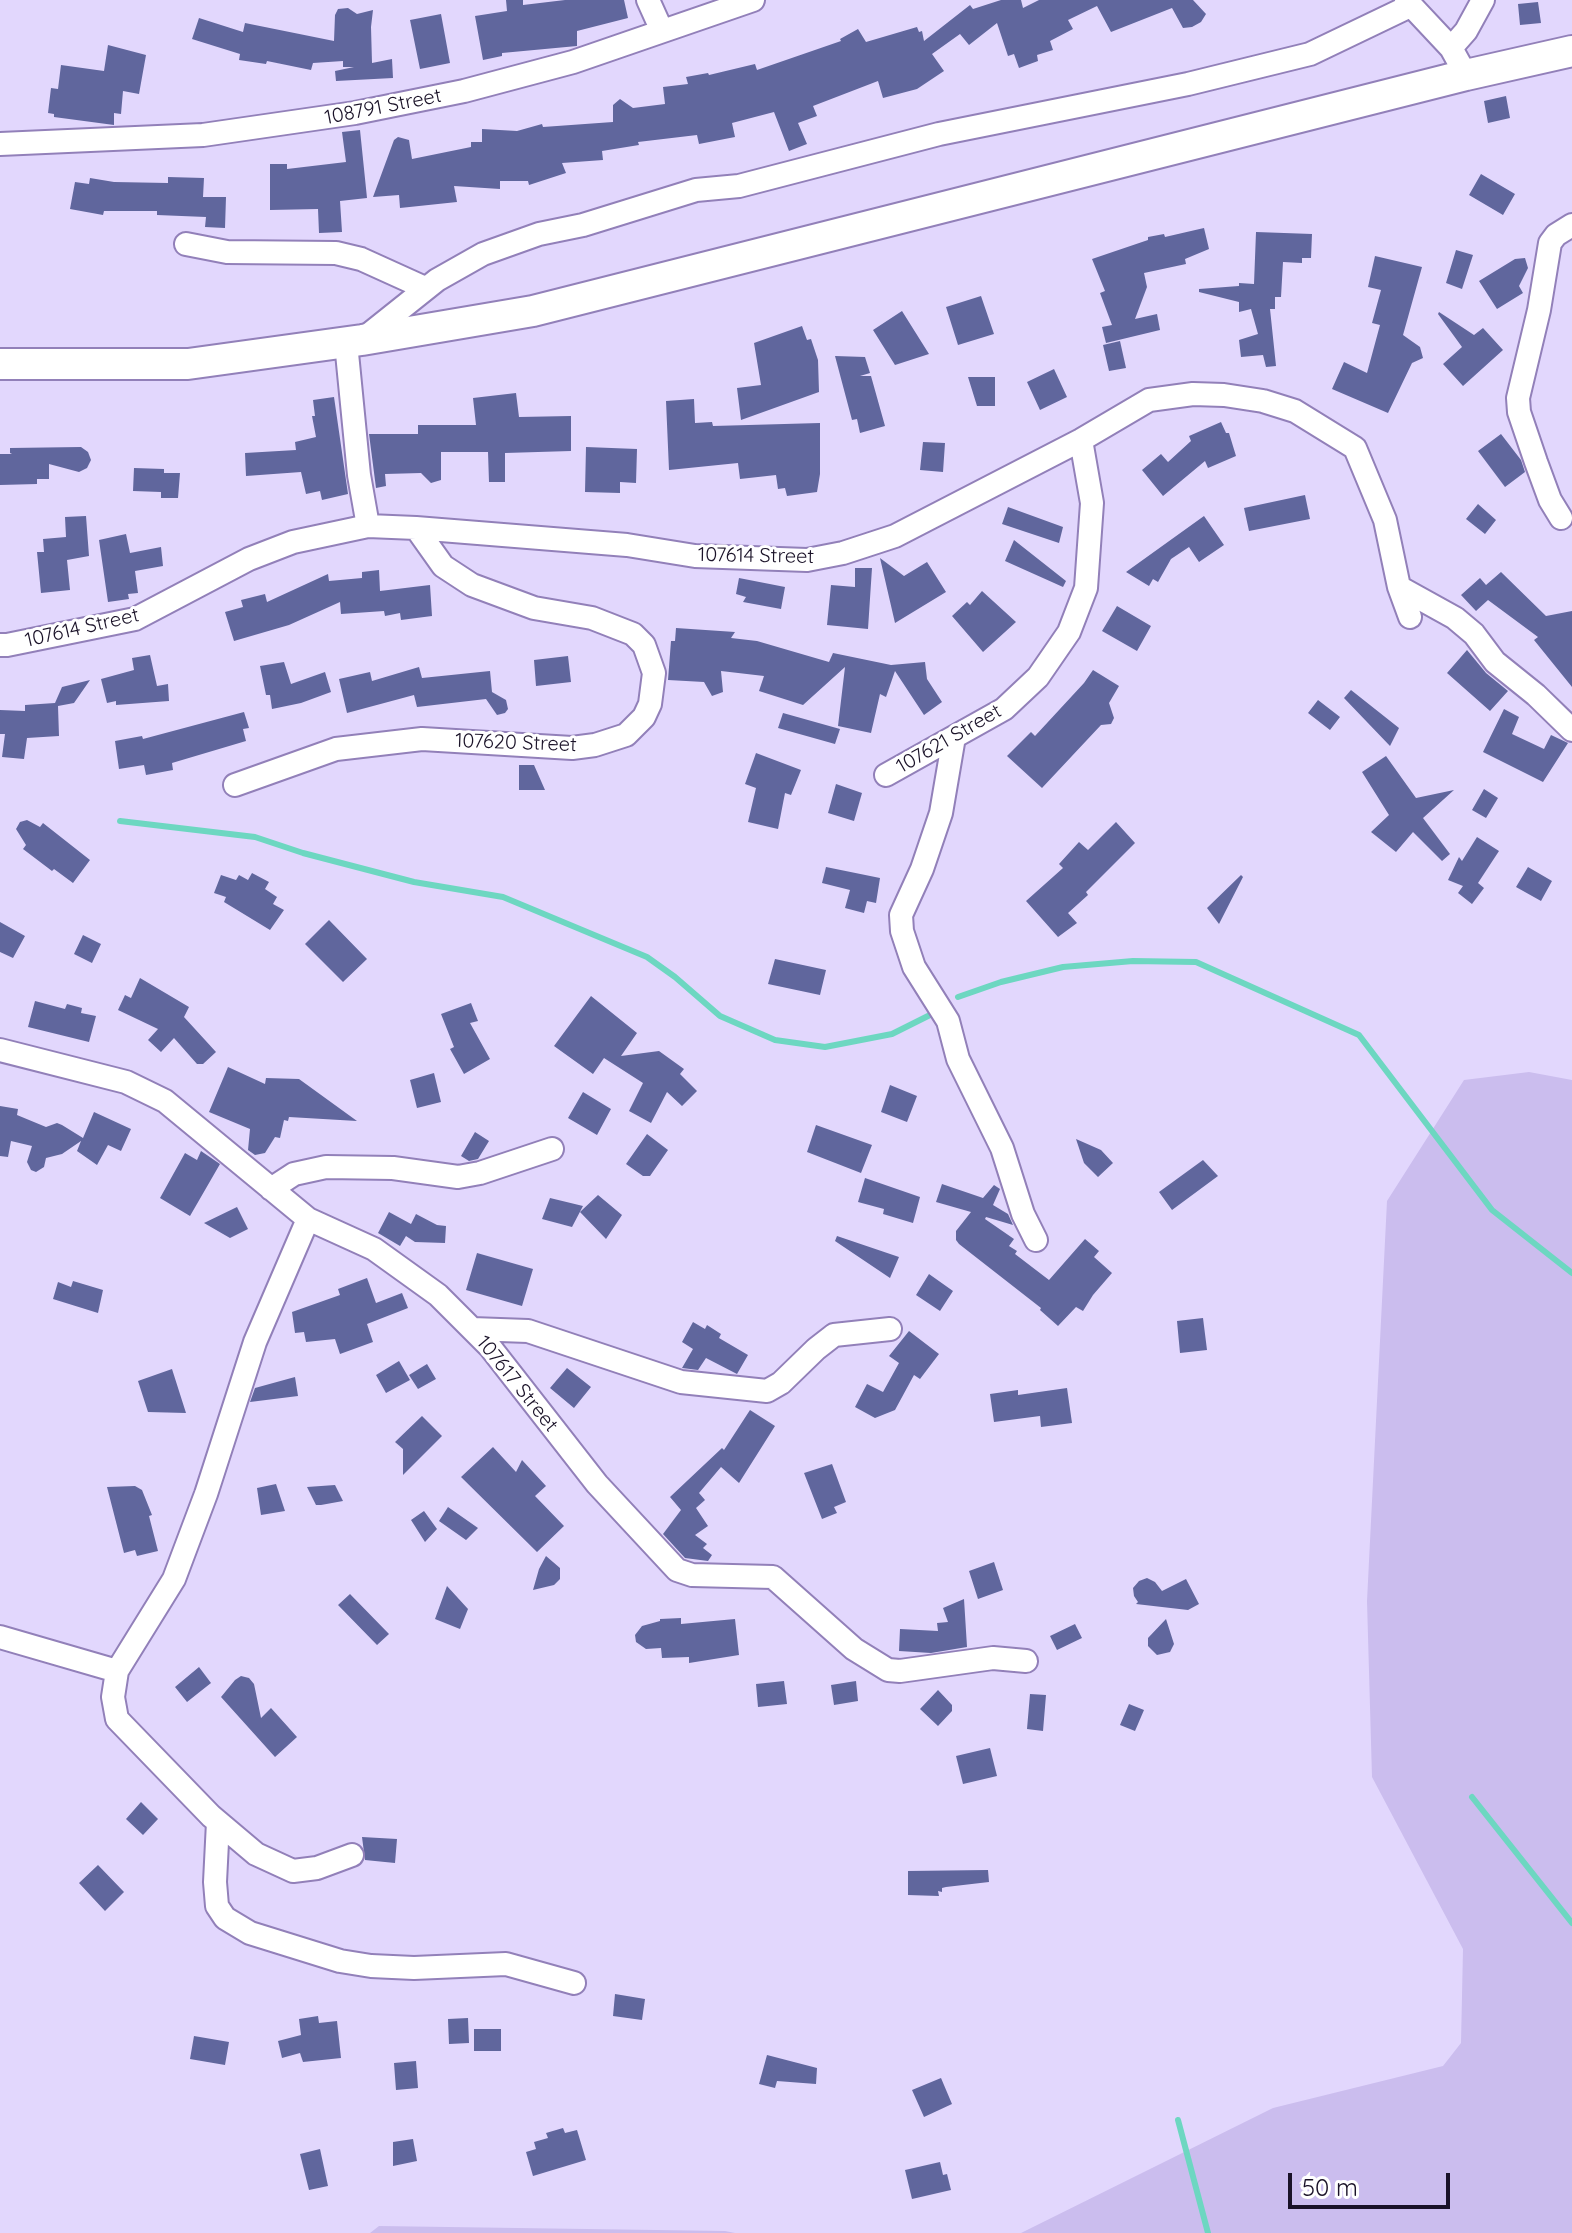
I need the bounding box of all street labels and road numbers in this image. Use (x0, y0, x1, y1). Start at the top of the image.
street label: 108791 Street (323, 84, 443, 130)
street label: 107614 Street (698, 543, 814, 569)
street label: 107614 Street (23, 603, 141, 653)
street label: 107621 Street (892, 699, 1006, 779)
street label: 107620 Street (455, 729, 577, 757)
street label: 107617 Street (471, 1331, 563, 1437)

